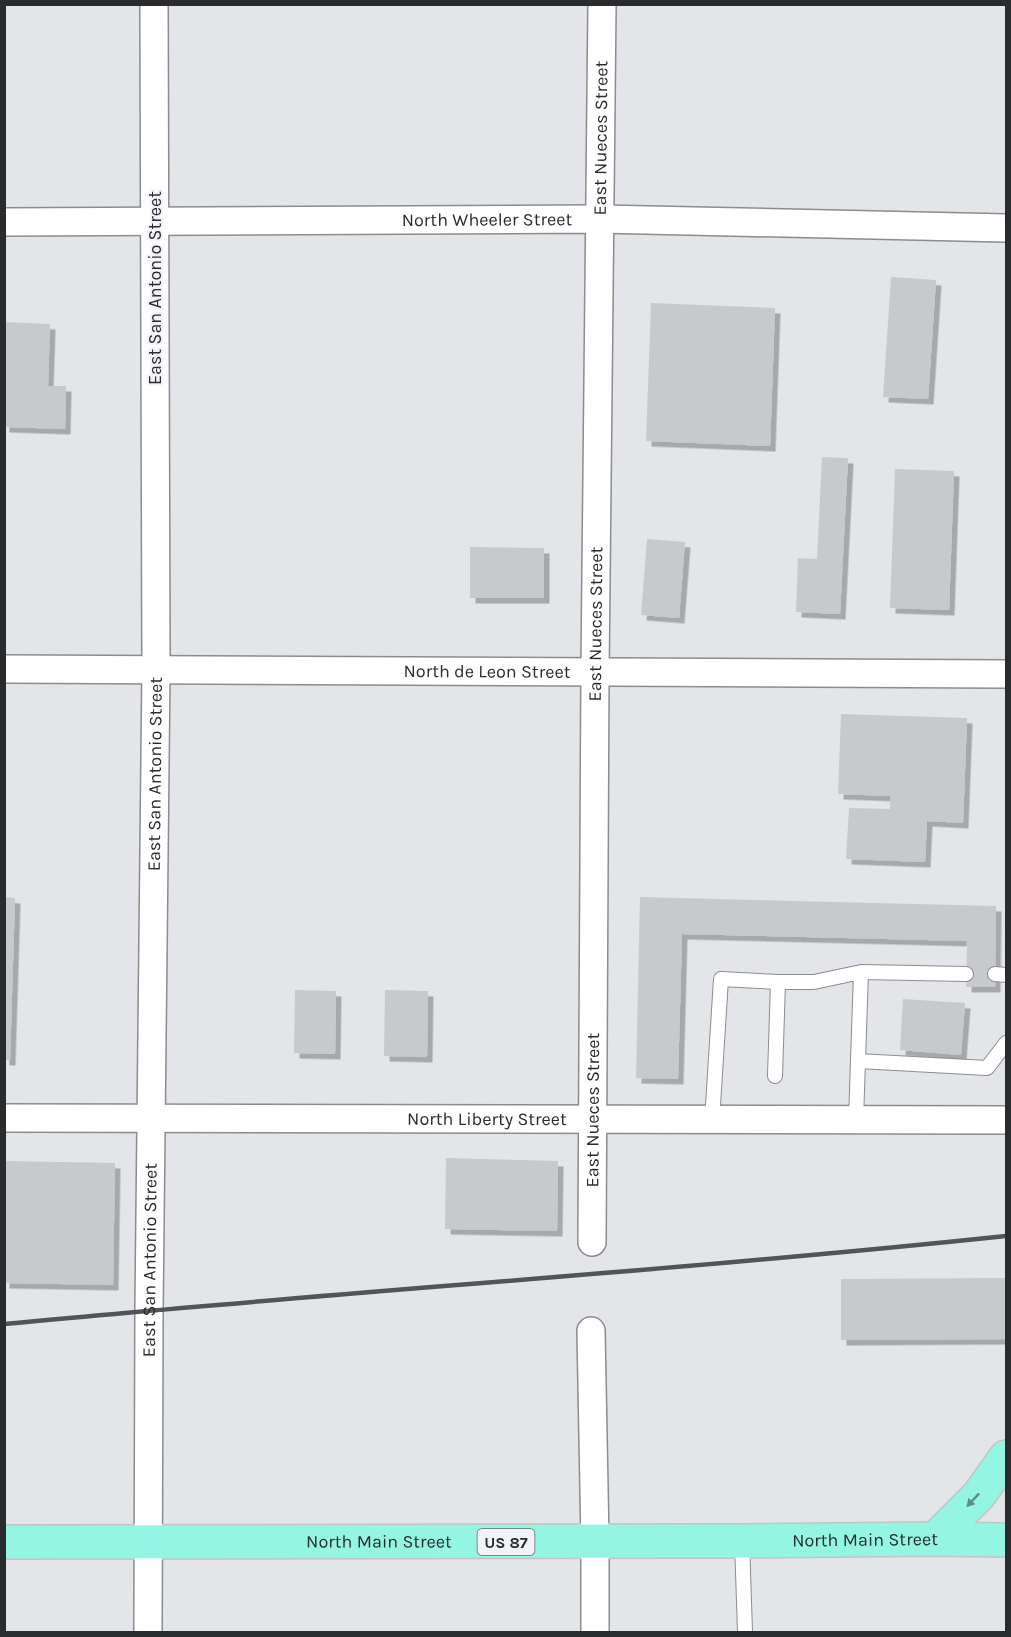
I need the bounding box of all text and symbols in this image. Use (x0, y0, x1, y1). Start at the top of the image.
street label: East Nueces Street (589, 60, 612, 216)
street label: East San Antonio Street (144, 191, 166, 385)
street label: North Wheeler Street (402, 208, 573, 231)
street label: East Nueces Street (584, 546, 607, 701)
street label: North de Leon Street (403, 660, 571, 683)
street label: East San Antonio Street (143, 677, 167, 871)
street label: East Nueces Street (581, 1032, 604, 1187)
street label: North Liberty Street (407, 1108, 567, 1130)
street label: East San Antonio Street (138, 1163, 162, 1357)
one-way arrow (967, 1492, 980, 1507)
street label: North Main Street (792, 1528, 938, 1551)
road number: US 87 (478, 1529, 534, 1555)
street label: North Main Street (306, 1530, 452, 1553)

